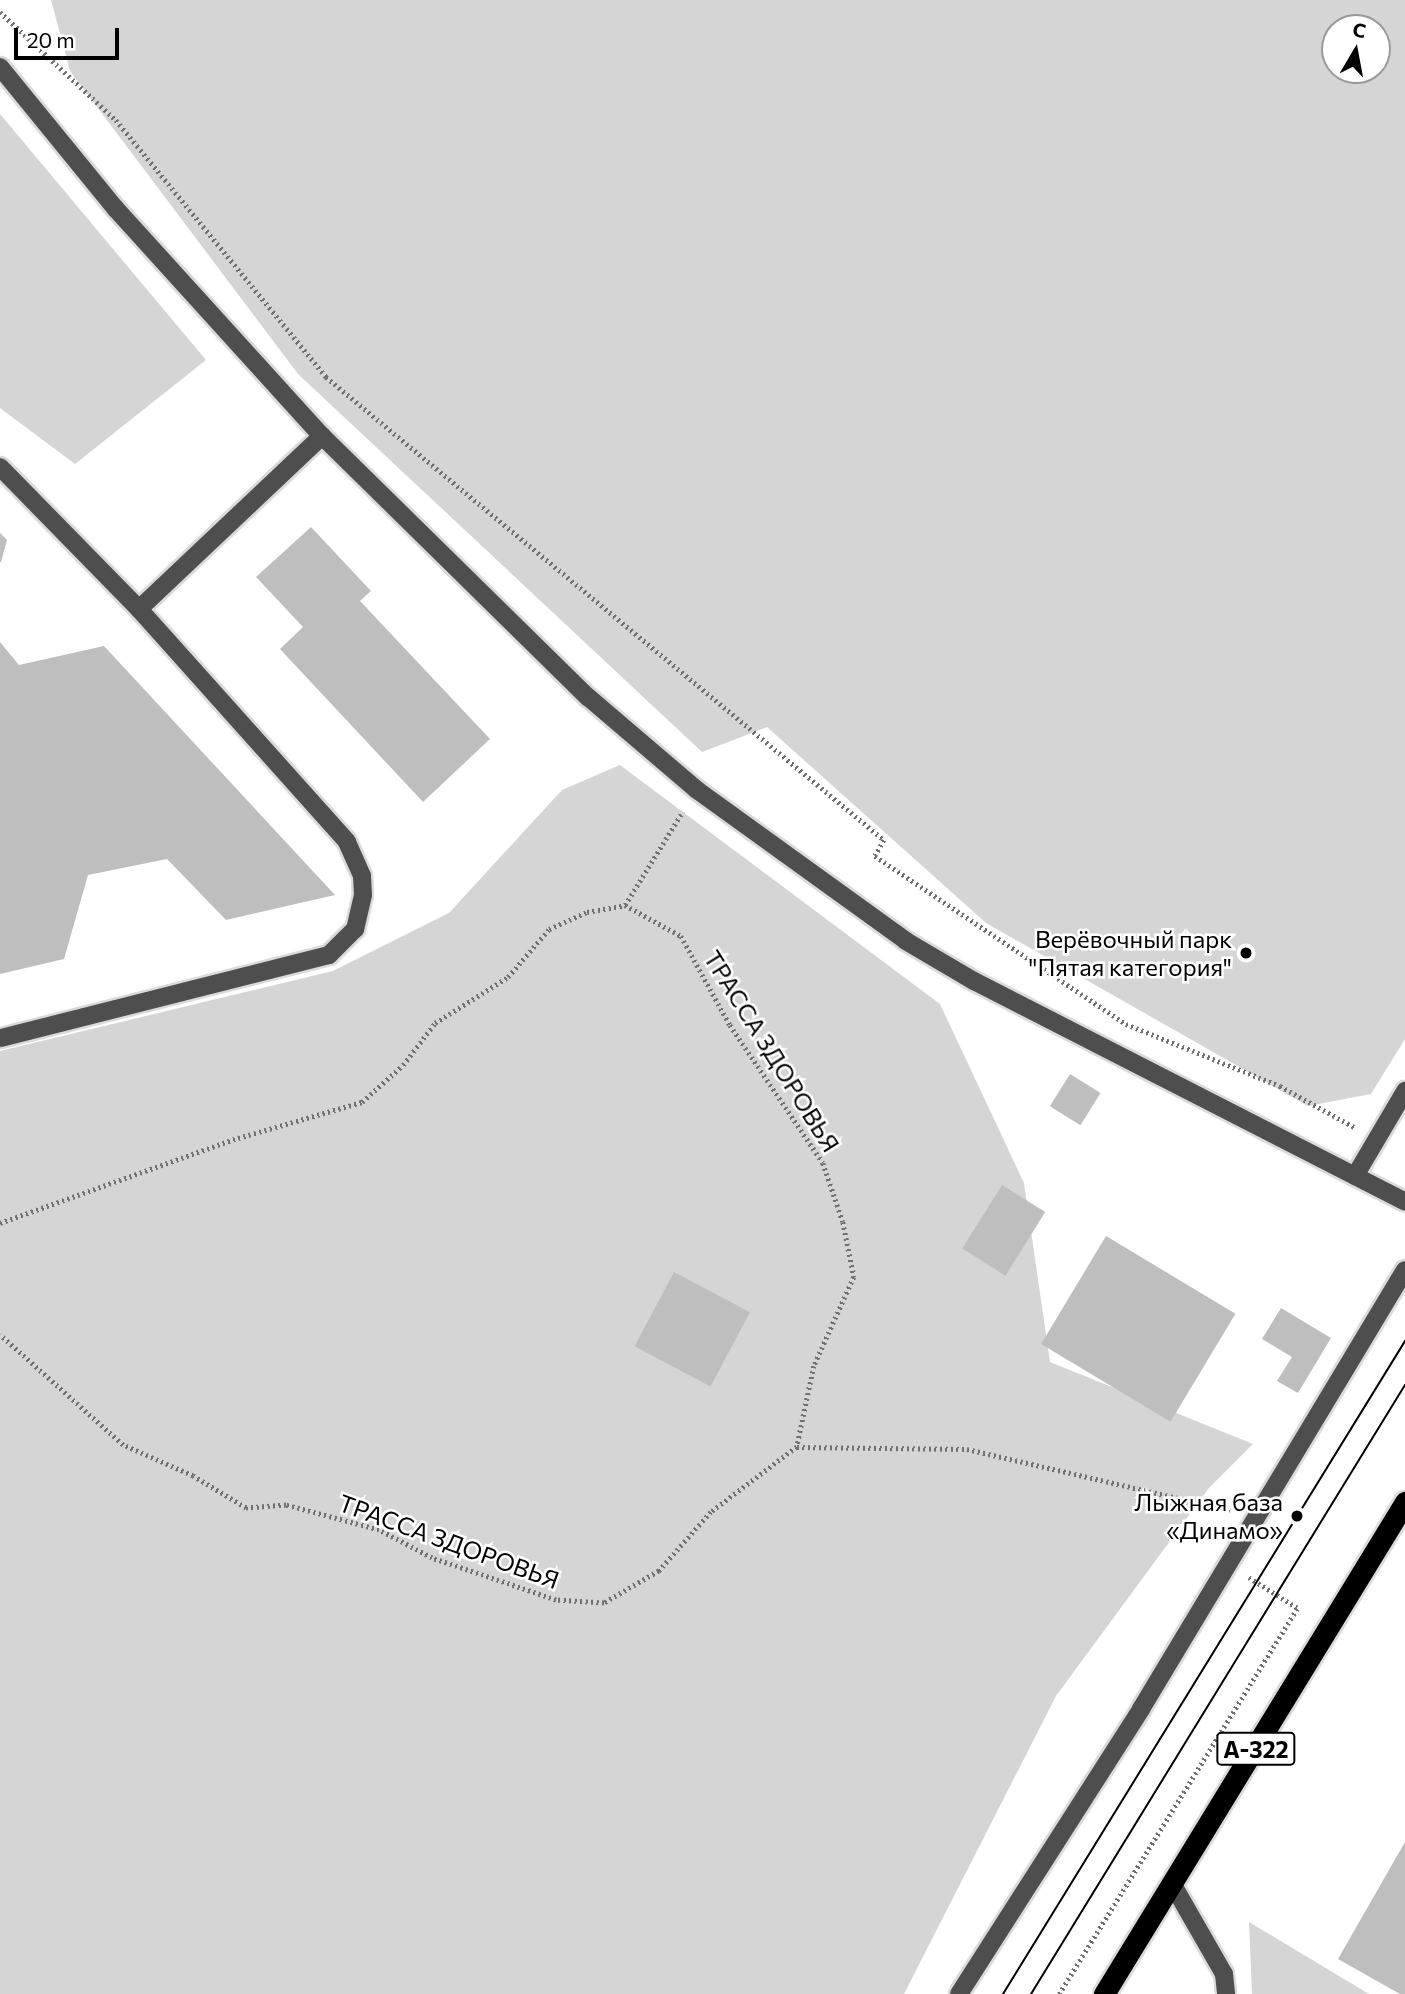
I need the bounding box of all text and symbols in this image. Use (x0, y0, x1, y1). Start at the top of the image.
scale bar (18, 14, 122, 58)
north arrow (1321, 14, 1391, 84)
text: С (1351, 17, 1368, 42)
text: 20 m (27, 27, 75, 52)
place label: Верёвочный парк "Пятая категория" (1029, 925, 1232, 981)
street label: ТРАССА ЗДОРОВЬЯ (698, 945, 846, 1157)
marker: Верёвочный парк "Пятая категория" (1238, 945, 1254, 961)
street label: ТРАССА ЗДОРОВЬЯ (335, 1488, 563, 1594)
place label: Лыжная база «Динамо» (1134, 1488, 1283, 1544)
marker: Лыжная база «Динамо» (1289, 1508, 1305, 1524)
road number: А-322 (1216, 1730, 1296, 1768)

